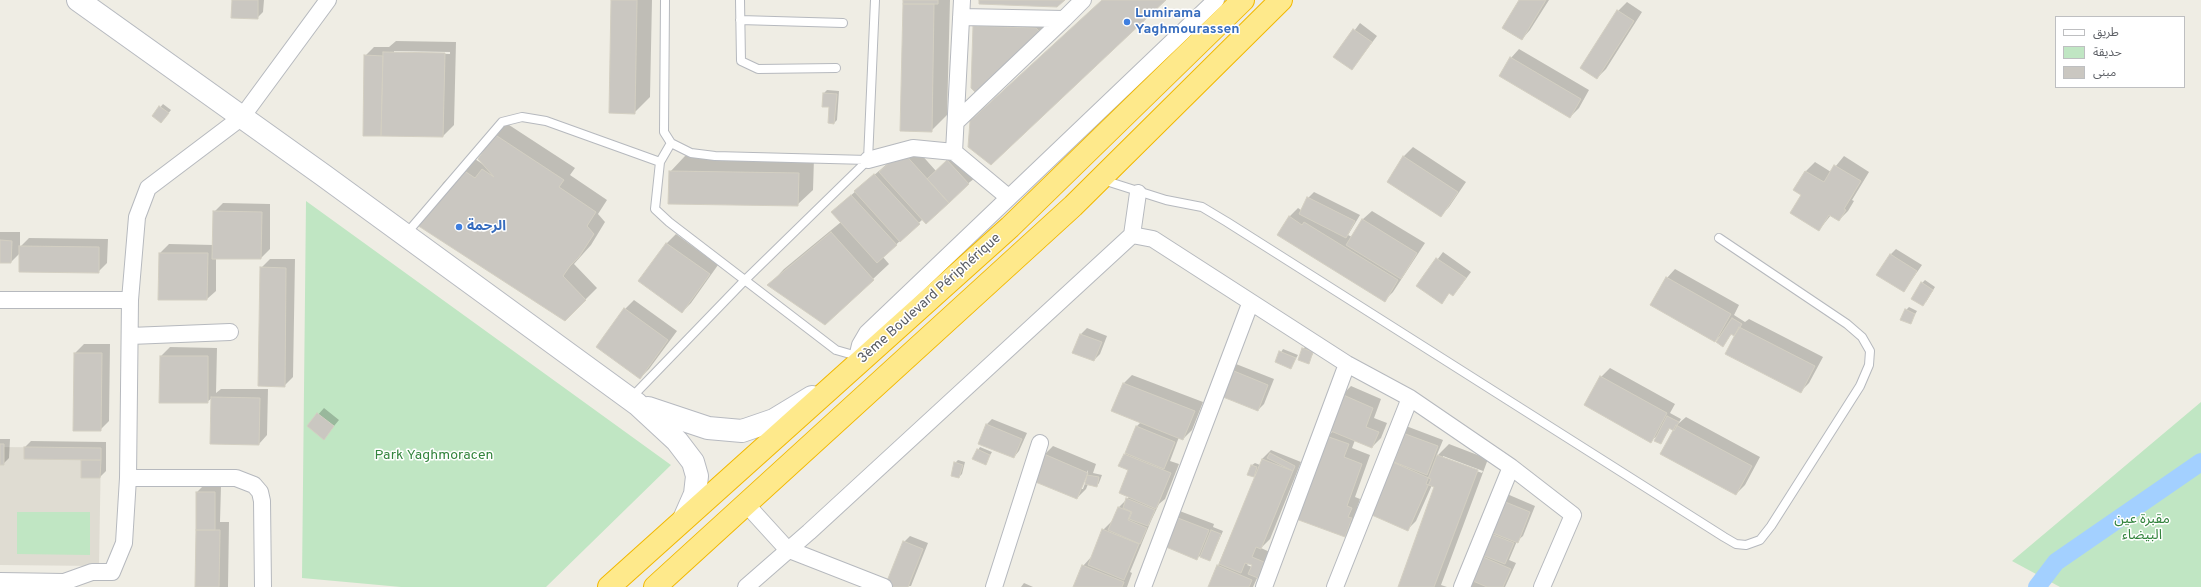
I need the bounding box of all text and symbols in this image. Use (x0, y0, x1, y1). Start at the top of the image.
place label: Lumirama Yaghmourassen (1135, 6, 1240, 38)
legend (2055, 16, 2185, 88)
marker: Lumirama Yaghmourassen (1122, 17, 1132, 27)
text: طريق (2093, 25, 2119, 41)
text: حديقة (2093, 45, 2122, 61)
text: مبنى (2093, 65, 2116, 81)
place label: الرحمة (467, 219, 506, 235)
marker: الرحمة (454, 222, 464, 232)
street label: 3ème Boulevard Périphérique (855, 230, 1005, 368)
park label: Park Yaghmoracen (375, 448, 493, 464)
park label: مقبرة عين البيضاء (2114, 512, 2170, 544)

